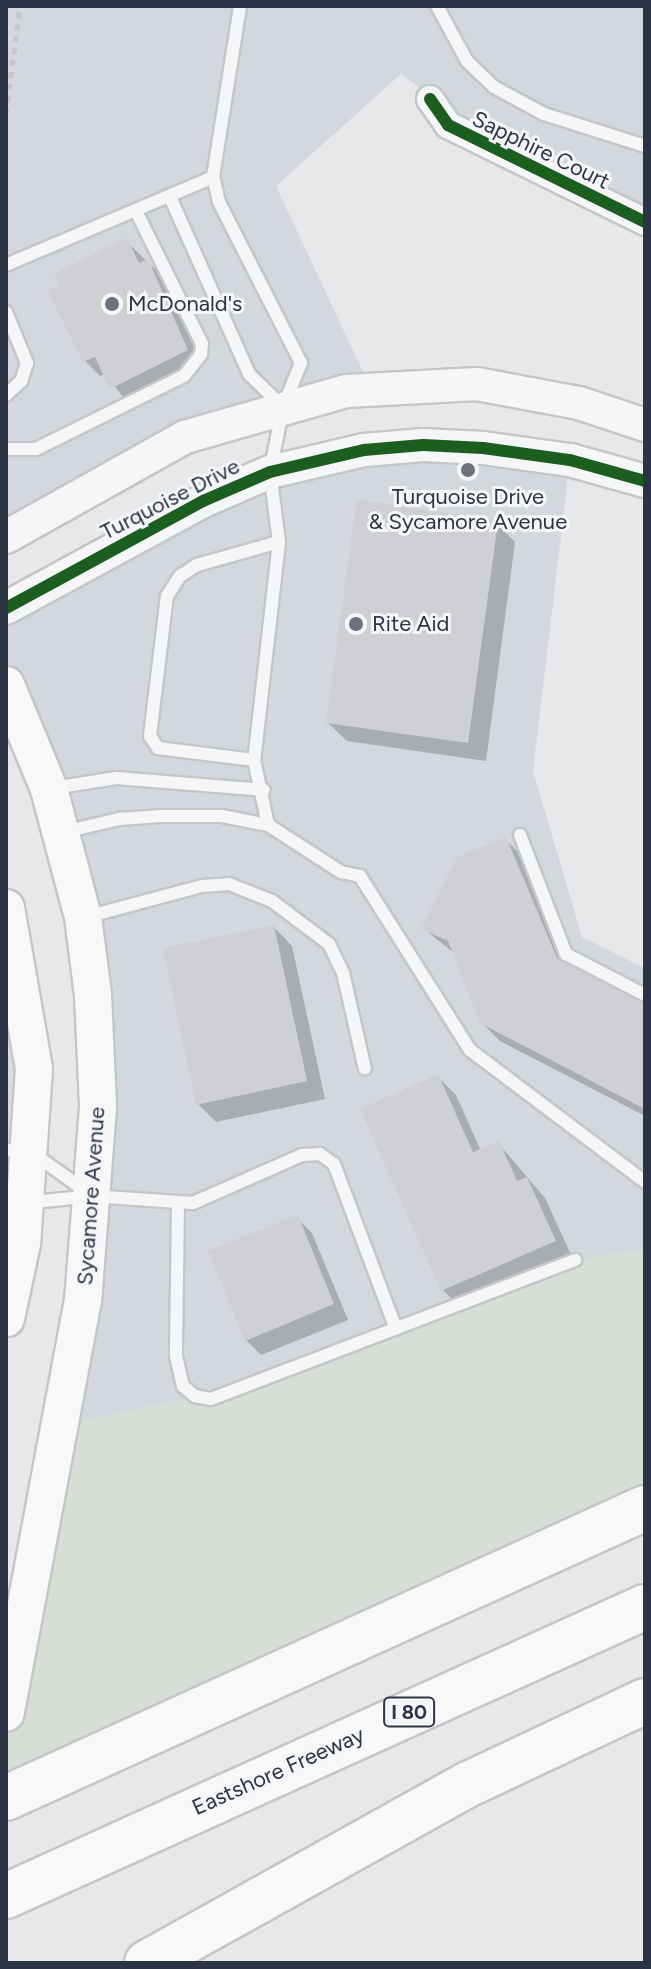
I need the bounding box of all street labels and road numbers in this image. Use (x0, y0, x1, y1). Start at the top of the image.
street label: Sapphire Court (468, 105, 614, 195)
street label: Turquoise Drive (96, 453, 244, 545)
street label: Sycamore Avenue (72, 1106, 110, 1286)
road number: I 80 (383, 1696, 435, 1728)
street label: Eastshore Freeway (188, 1721, 368, 1821)

